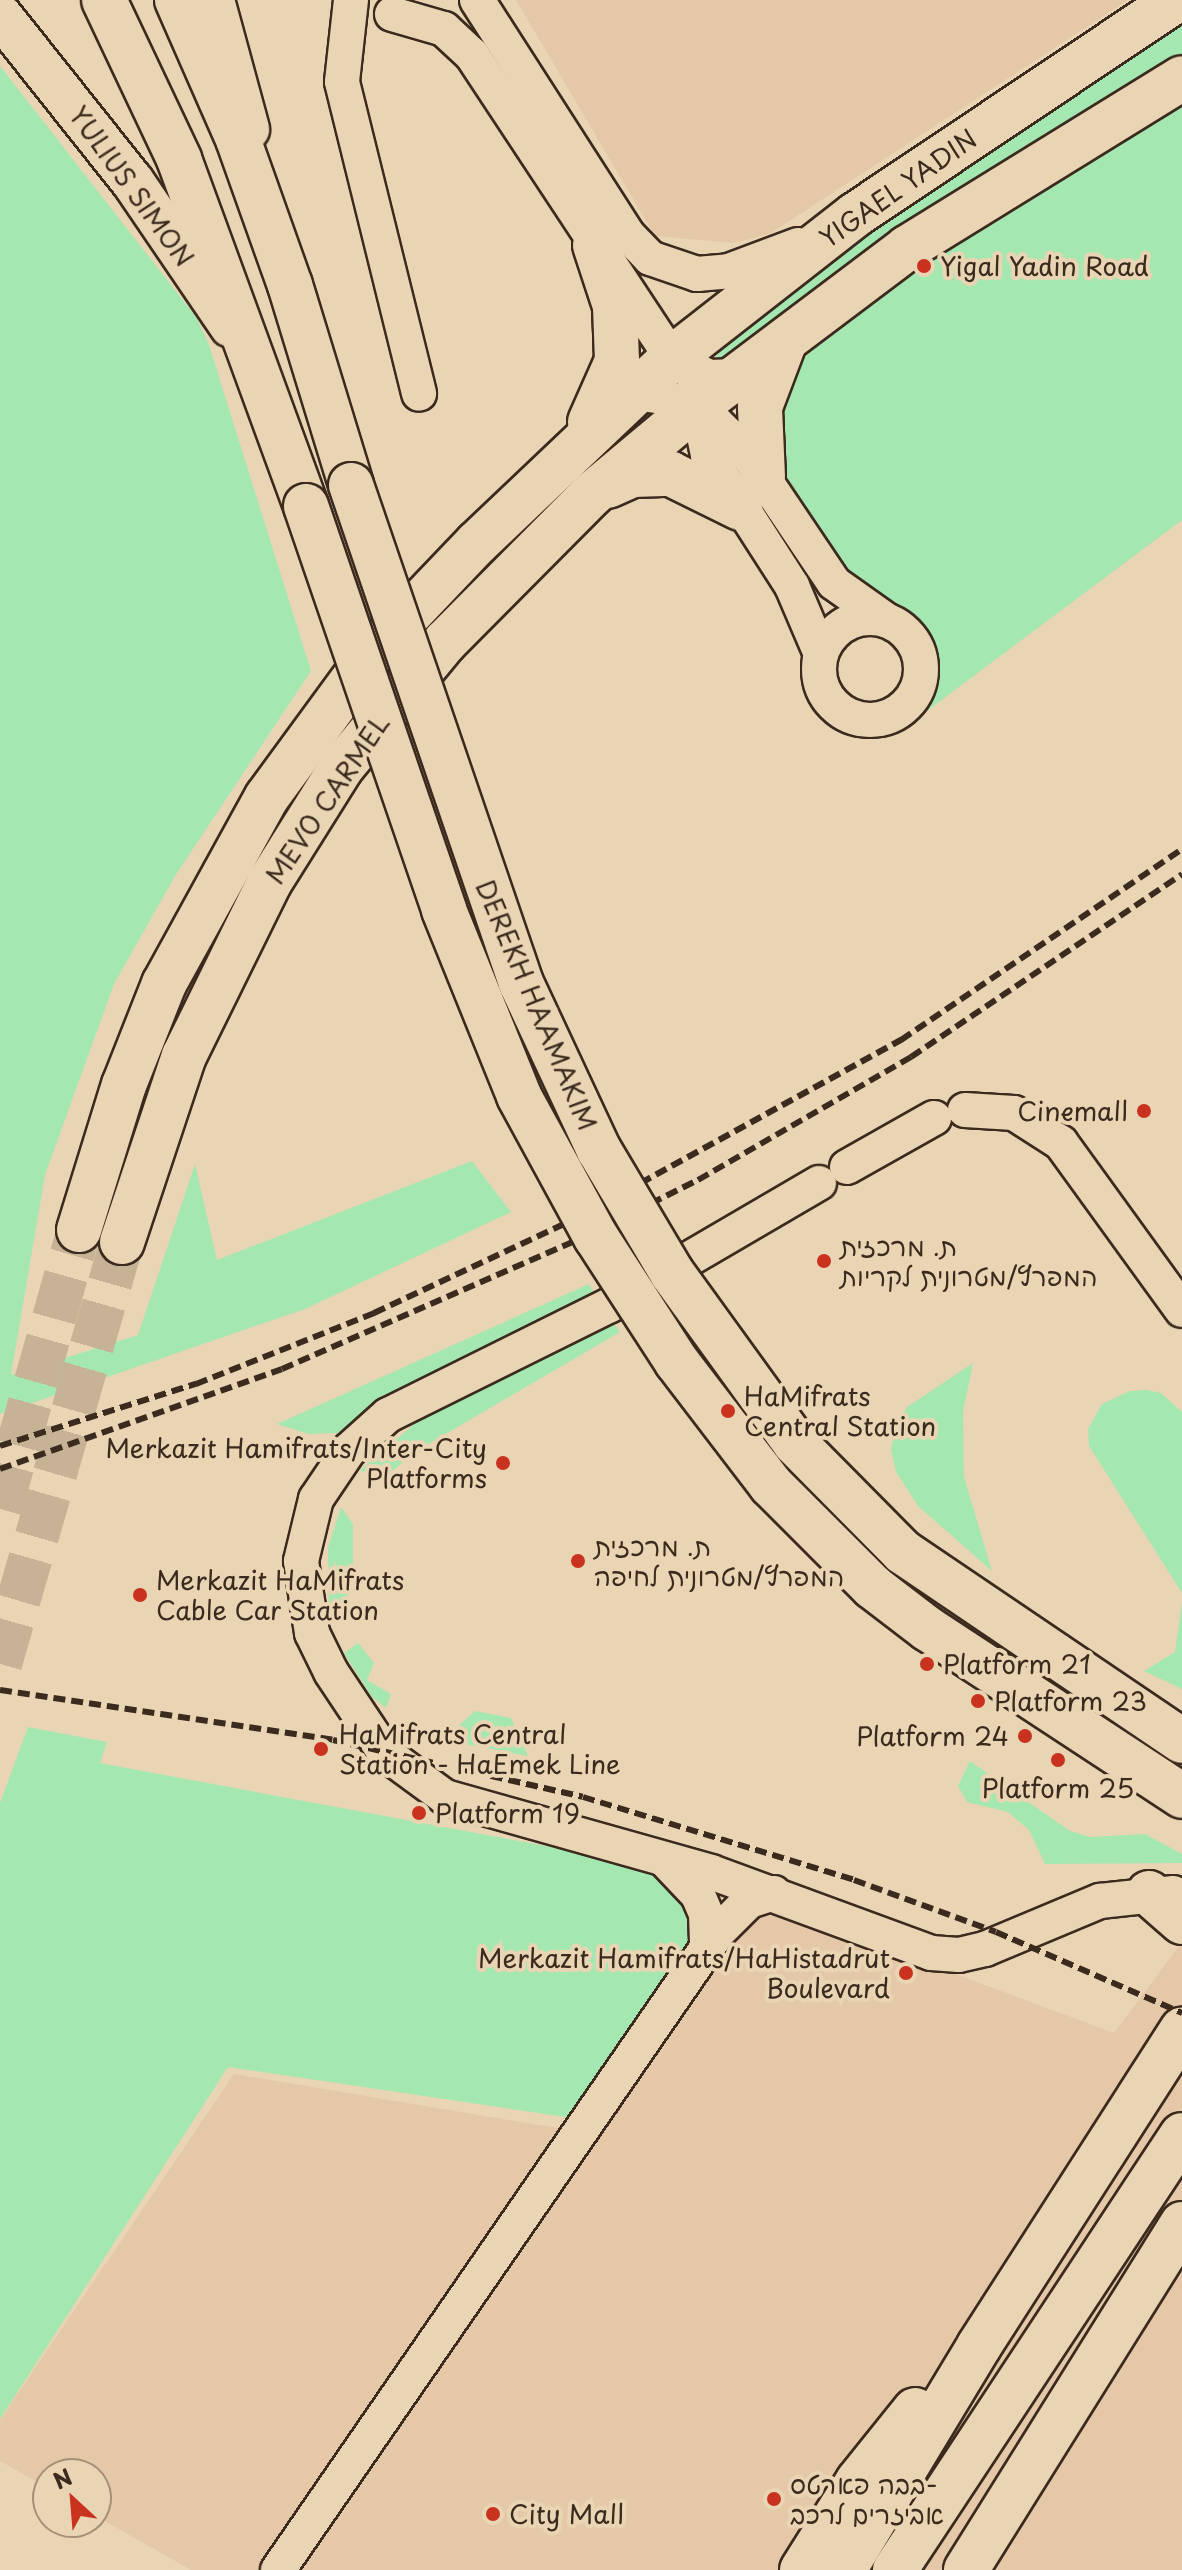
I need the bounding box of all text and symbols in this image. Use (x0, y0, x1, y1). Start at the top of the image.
street label: YULIUS SIMON (63, 99, 201, 273)
street label: YIGAEL YADIN (813, 122, 983, 254)
place label: Yigal Yadin Road (940, 250, 1150, 282)
marker: Yigal Yadin Road (915, 257, 933, 275)
street label: MEVO CARMEL (258, 707, 396, 891)
street label: DEREKH HAAMAKIM (470, 874, 604, 1136)
place label: Cinemall (1017, 1095, 1128, 1127)
marker: Cinemall (1135, 1102, 1153, 1120)
place label: ת. מרכזית המפרץ/מטרונית לקריות (840, 1230, 1097, 1292)
marker: ת. מרכזית המפרץ/מטרונית לקריות (815, 1252, 833, 1270)
place label: HaMifrats Central Station (744, 1380, 937, 1442)
marker: HaMifrats Central Station (719, 1402, 737, 1420)
place label: Merkazit Hamifrats/Inter-City Platforms (104, 1432, 487, 1494)
marker: Merkazit Hamifrats/Inter-City Platforms (494, 1454, 512, 1472)
place label: ת. מרכזית המפרץ/מטרונית לחיפה (594, 1530, 844, 1592)
marker: ת. מרכזית המפרץ/מטרונית לחיפה (569, 1552, 587, 1570)
place label: Merkazit HaMifrats Cable Car Station (156, 1564, 404, 1626)
marker: Merkazit HaMifrats Cable Car Station (131, 1586, 149, 1604)
place label: Platform 21 (943, 1648, 1090, 1680)
marker: Platform 21 (918, 1655, 936, 1673)
place label: Platform 23 (994, 1685, 1146, 1717)
marker: Platform 23 (969, 1692, 987, 1710)
place label: HaMifrats Central Station - HaEmek Line (339, 1718, 625, 1780)
place label: Platform 24 (857, 1720, 1009, 1752)
marker: Platform 24 (1016, 1727, 1034, 1745)
marker: HaMifrats Central Station - HaEmek Line (310, 1738, 332, 1760)
marker: Platform 25 (1049, 1751, 1067, 1769)
place label: Platform 25 (982, 1772, 1134, 1804)
place label: Platform 19 (435, 1797, 579, 1829)
marker: Platform 19 (410, 1804, 428, 1822)
place label: Merkazit Hamifrats/HaHistadrut Boulevard (477, 1942, 890, 2004)
marker: Merkazit Hamifrats/HaHistadrut Boulevard (897, 1964, 915, 1982)
north arrow (32, 2458, 112, 2538)
text: N (47, 2459, 77, 2496)
place label: בבה פארטס- אביזרים לרכב (790, 2468, 944, 2530)
marker: בבה פארטס- אביזרים לרכב (765, 2490, 783, 2508)
place label: City Mall (509, 2498, 625, 2530)
marker: City Mall (484, 2505, 502, 2523)

